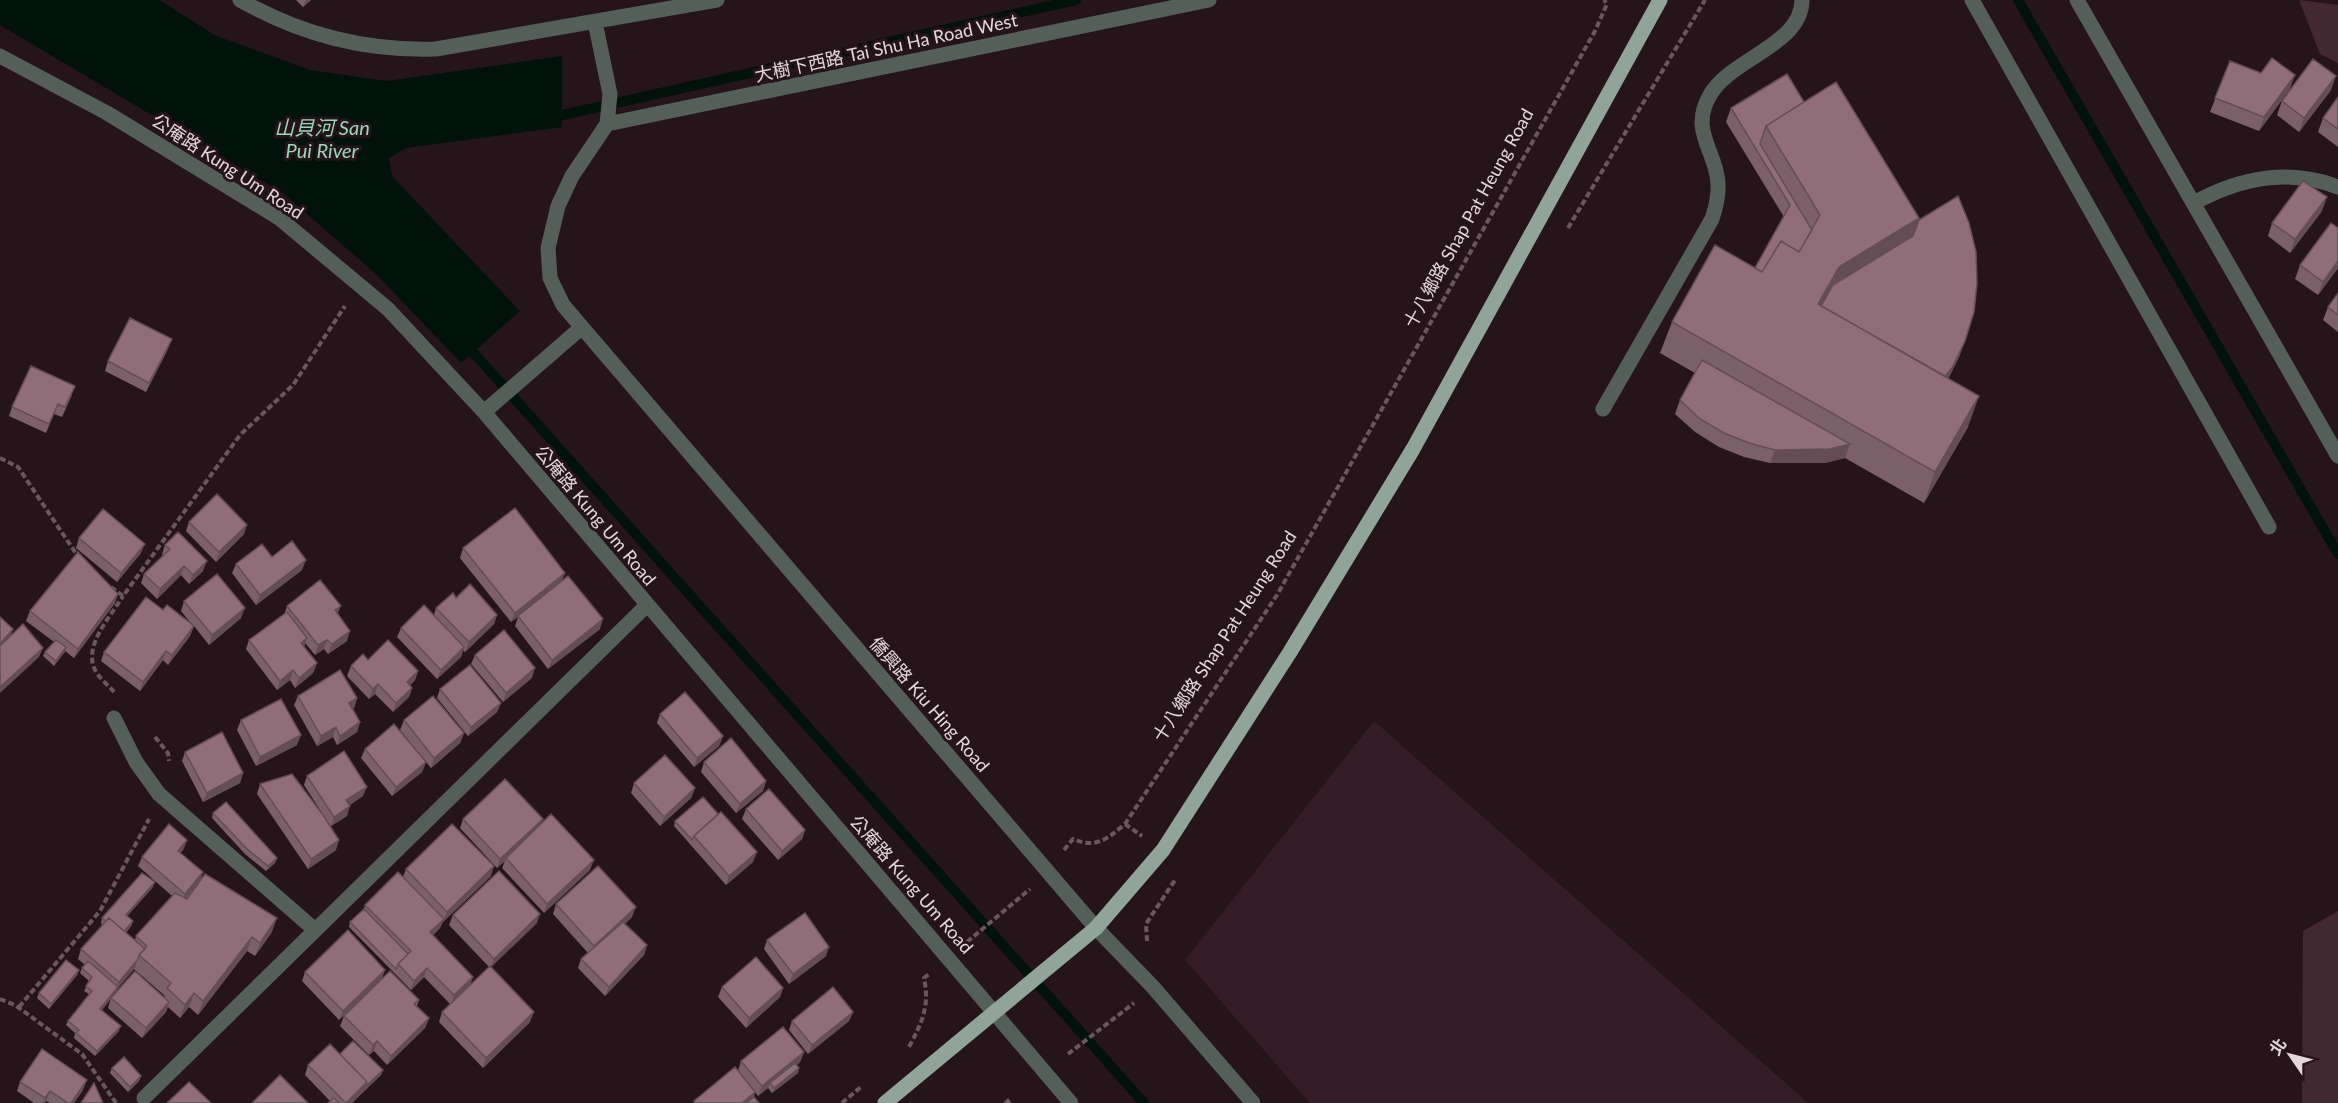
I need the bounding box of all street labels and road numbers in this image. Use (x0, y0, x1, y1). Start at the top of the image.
street label: 大樹下西路 Tai Shu Ha Road West (753, 8, 1020, 86)
street label: 十八鄉路 Shap Pat Heung Road (1398, 105, 1538, 331)
street label: 公庵路 Kung Um Road (148, 109, 308, 223)
street label: 公庵路 Kung Um Road (531, 440, 661, 590)
street label: 十八鄉路 Shap Pat Heung Road (1147, 526, 1301, 746)
street label: 僑興路 Kiu Hing Road (865, 632, 995, 776)
street label: 公庵路 Kung Um Road (846, 810, 978, 958)

